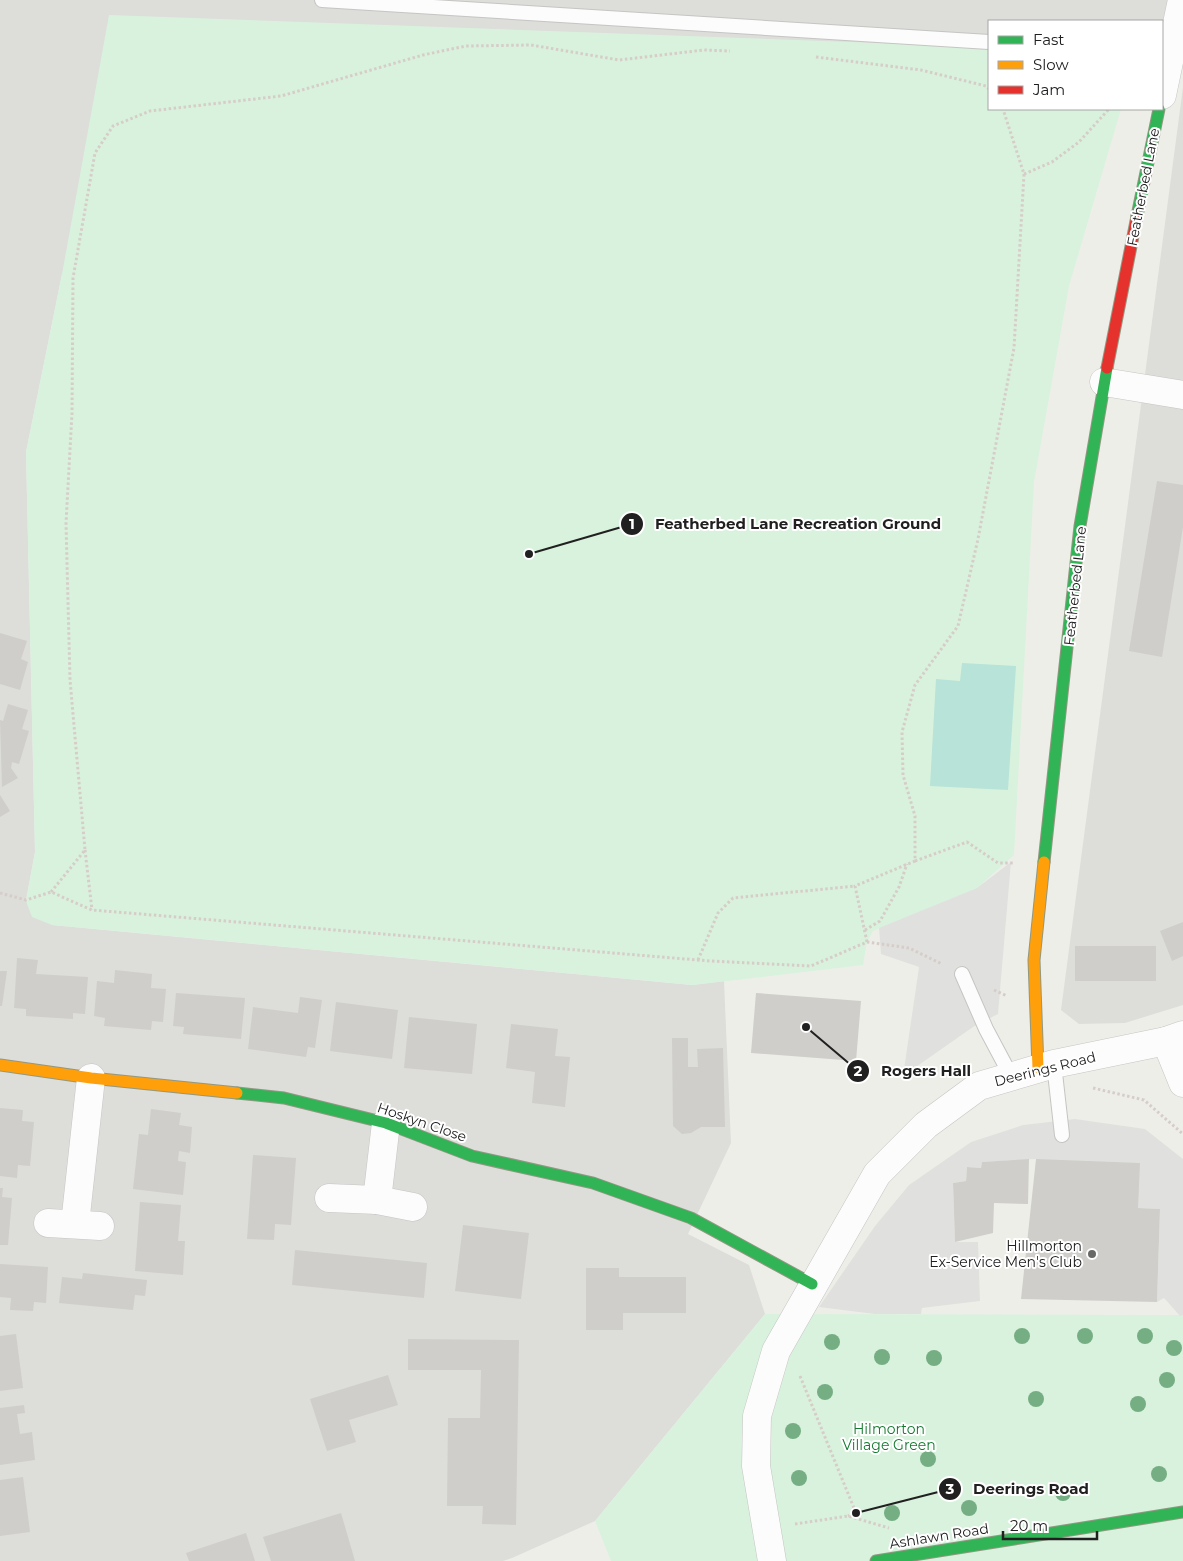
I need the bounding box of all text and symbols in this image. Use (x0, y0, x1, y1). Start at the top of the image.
legend (988, 20, 1163, 110)
text: Fast (1033, 30, 1064, 49)
text: Slow (1033, 55, 1069, 74)
text: Jam (1032, 80, 1065, 99)
street label: Featherbed Lane (1123, 127, 1163, 247)
callout: Featherbed Lane Recreation Ground (620, 509, 951, 539)
text: 1 (629, 514, 635, 533)
text: Featherbed Lane Recreation Ground (655, 514, 941, 533)
street label: Featherbed Lane (1060, 526, 1090, 646)
street label: Deerings Road (992, 1048, 1098, 1090)
callout: Rogers Hall (846, 1056, 981, 1086)
text: 2 (854, 1061, 863, 1080)
text: Rogers Hall (881, 1061, 971, 1080)
street label: Hoskyn Close (375, 1098, 469, 1146)
place label: Hillmorton Ex-Service Men's Club (929, 1237, 1082, 1271)
marker: Hillmorton Ex-Service Men's Club (1086, 1248, 1098, 1260)
park label: Hilmorton Village Green (842, 1420, 936, 1454)
callout: Deerings Road (938, 1474, 1098, 1504)
text: 3 (945, 1479, 955, 1498)
text: Deerings Road (973, 1479, 1089, 1498)
scale bar (1003, 1508, 1097, 1540)
text: 20 m (1010, 1516, 1048, 1535)
street label: Ashlawn Road (888, 1519, 990, 1553)

